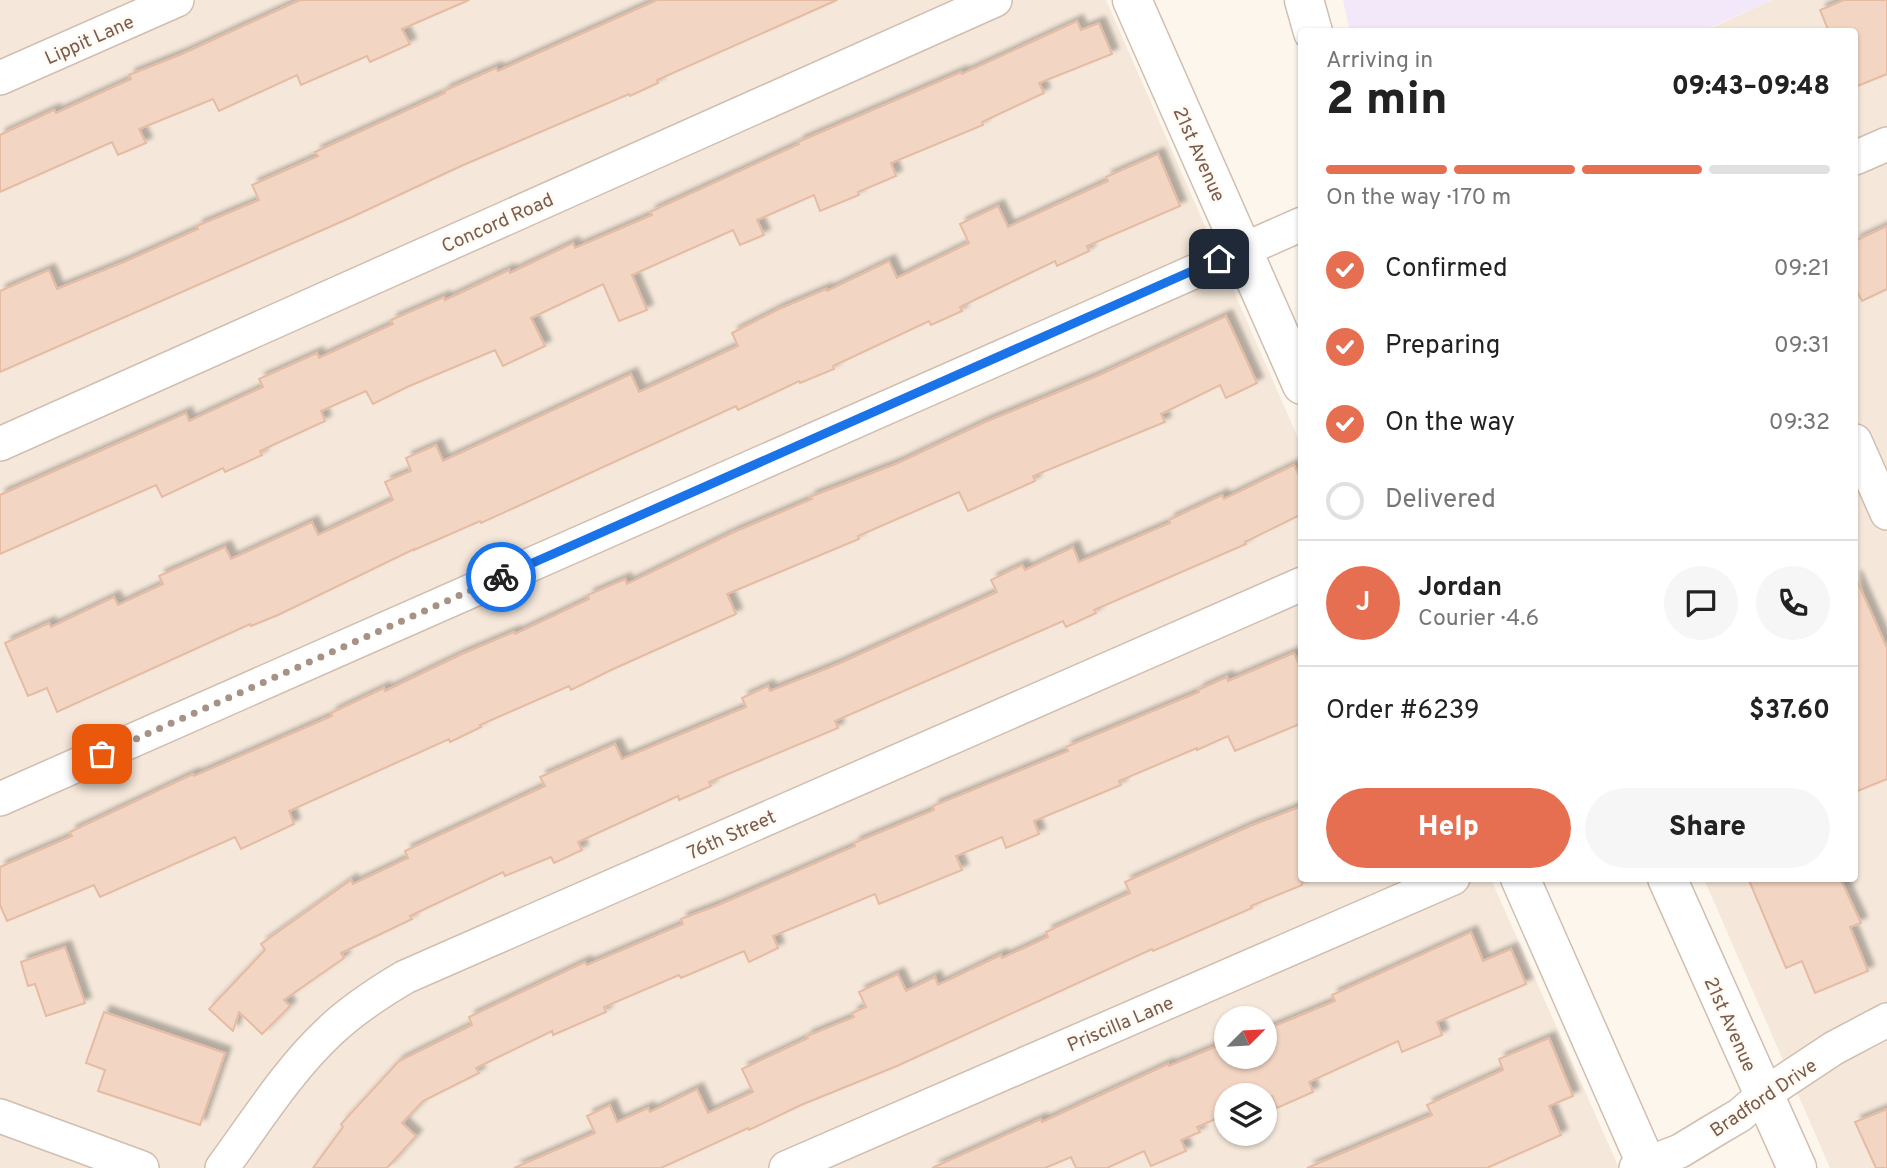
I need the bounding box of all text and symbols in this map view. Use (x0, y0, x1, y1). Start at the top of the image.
street label: Lippit Lane (41, 10, 138, 71)
text: Arriving in (1326, 47, 1433, 76)
text: 09:43–09:48 (1672, 71, 1830, 104)
text: 2 min (1326, 72, 1448, 131)
street label: 21st Avenue (1167, 104, 1230, 206)
text: On the way · 170 m (1326, 184, 1511, 213)
street label: Concord Road (438, 188, 558, 259)
pin (1189, 229, 1249, 289)
icon: home (1200, 240, 1238, 278)
icon: check (1326, 251, 1364, 289)
text: Confirmed (1385, 253, 1508, 286)
text: 09:21 (1774, 255, 1830, 284)
icon: check (1326, 328, 1364, 366)
text: Preparing (1385, 330, 1500, 363)
text: 09:31 (1774, 332, 1830, 361)
icon: check (1326, 405, 1364, 443)
text: On the way (1385, 407, 1515, 440)
text: 09:32 (1769, 409, 1830, 438)
text: Delivered (1385, 484, 1496, 517)
courier (466, 542, 536, 612)
icon: bike (482, 558, 520, 596)
button: chat (1664, 566, 1738, 640)
button: phone (1756, 566, 1830, 640)
text: Jordan (1418, 572, 1502, 605)
text: J (1356, 587, 1370, 620)
text: Courier · 4.6 (1418, 605, 1539, 634)
text: Order #6239 (1326, 695, 1479, 728)
text: $37.60 (1749, 695, 1830, 728)
pin (72, 724, 132, 784)
icon: bag (83, 735, 121, 773)
button: Help (1326, 788, 1571, 868)
button: Share (1585, 788, 1830, 868)
street label: 76th Street (684, 806, 780, 866)
street label: 21st Avenue (1698, 974, 1761, 1076)
street label: Priscilla Lane (1064, 992, 1178, 1058)
north arrow (1214, 1006, 1278, 1069)
map controls (1214, 1006, 1277, 1146)
street label: Bradford Drive (1706, 1054, 1822, 1143)
button: layers (1214, 1083, 1277, 1146)

